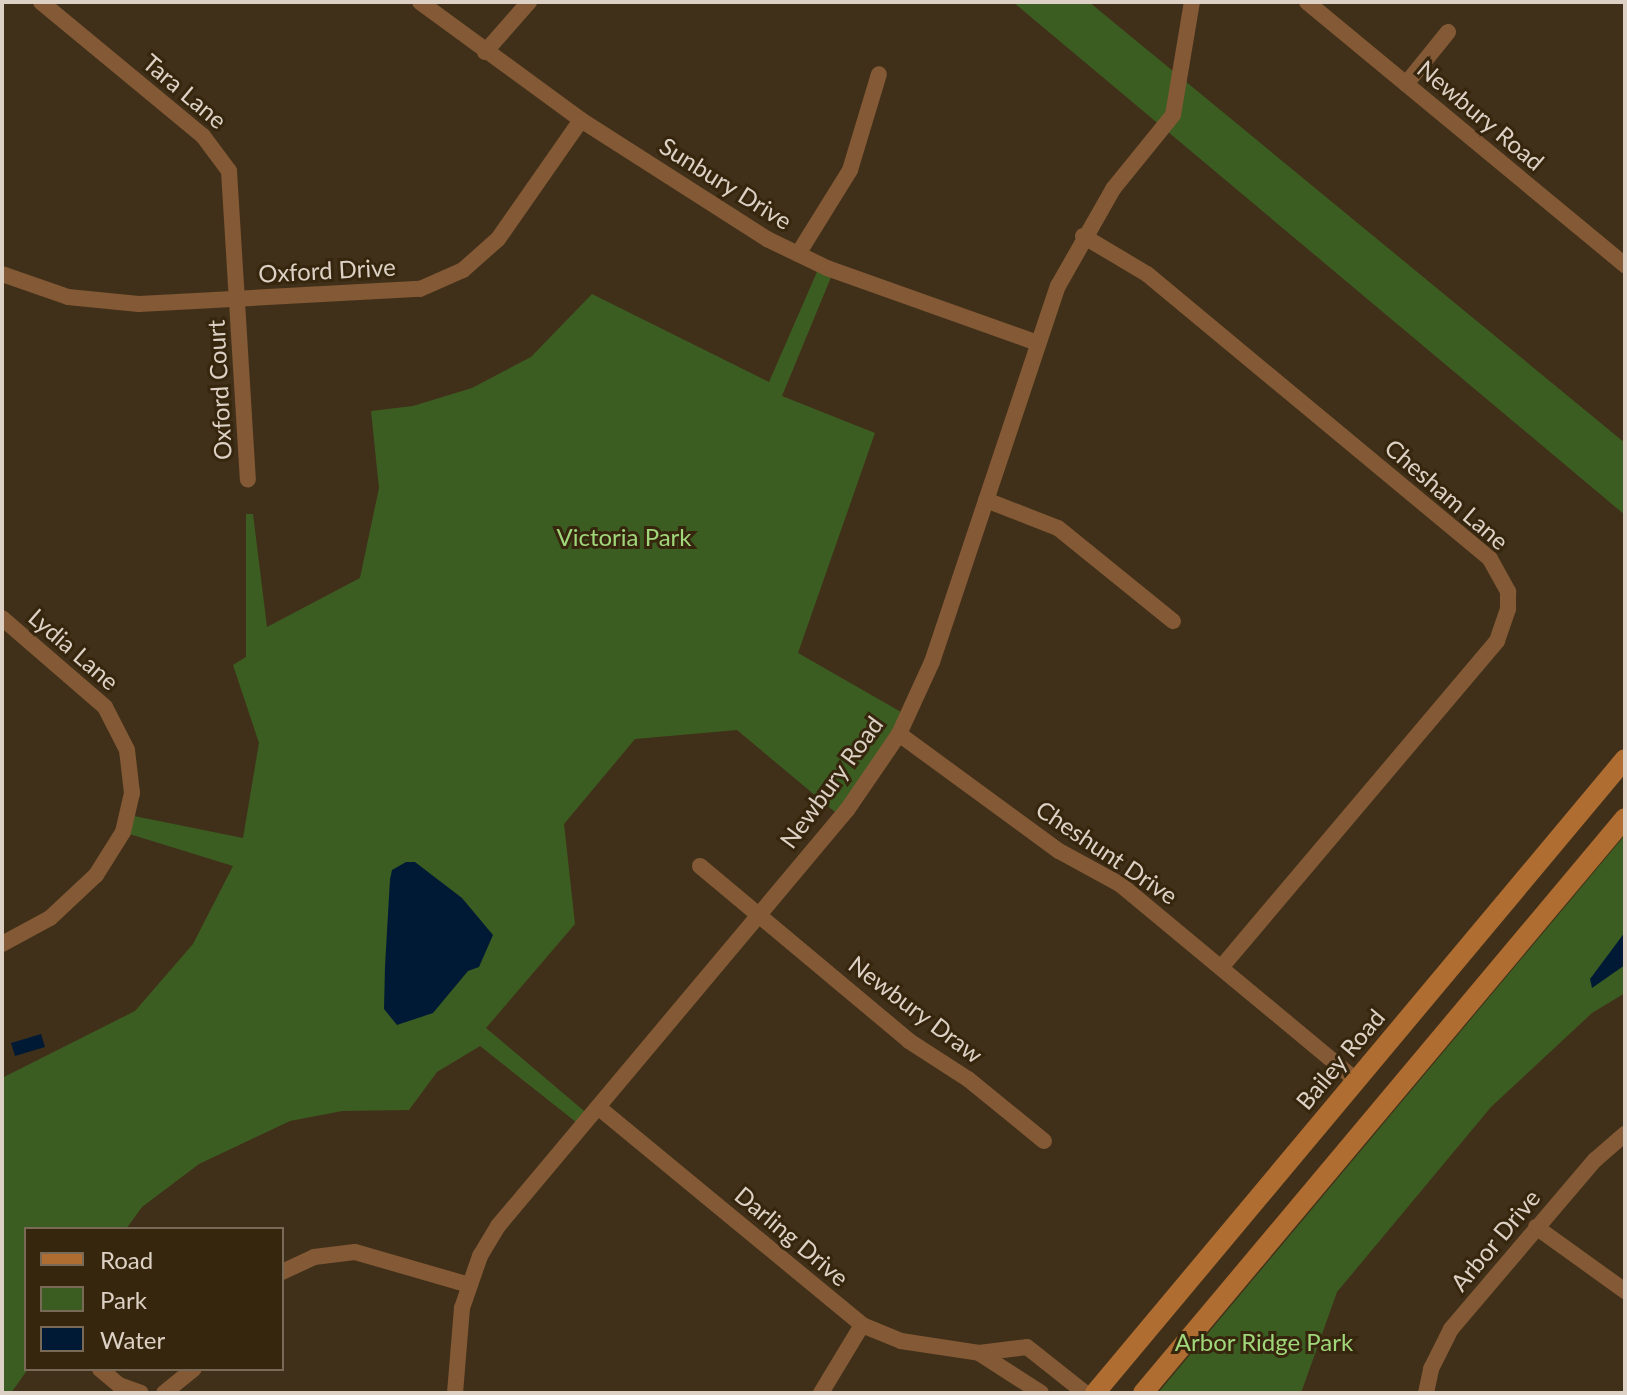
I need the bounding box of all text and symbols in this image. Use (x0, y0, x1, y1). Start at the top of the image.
street label: Tara Lane (137, 48, 233, 134)
street label: Newbury Road (1412, 54, 1550, 176)
street label: Sunbury Drive (654, 131, 798, 235)
street label: Oxford Drive (258, 252, 396, 288)
street label: Oxford Court (201, 319, 237, 461)
street label: Chesham Lane (1379, 433, 1515, 555)
park label: Victoria Park (556, 523, 692, 551)
street label: Lydia Lane (23, 602, 125, 696)
street label: Newbury Road (773, 710, 889, 854)
street label: Cheshunt Drive (1031, 794, 1183, 910)
street label: Newbury Draw (843, 949, 989, 1069)
street label: Bailey Road (1290, 1003, 1390, 1115)
street label: Darling Drive (729, 1180, 855, 1292)
street label: Arbor Drive (1444, 1183, 1546, 1297)
legend (24, 1227, 284, 1371)
text: Road (100, 1245, 153, 1274)
text: Park (100, 1285, 147, 1314)
text: Water (100, 1325, 165, 1354)
park label: Arbor Ridge Park (1175, 1328, 1353, 1356)

